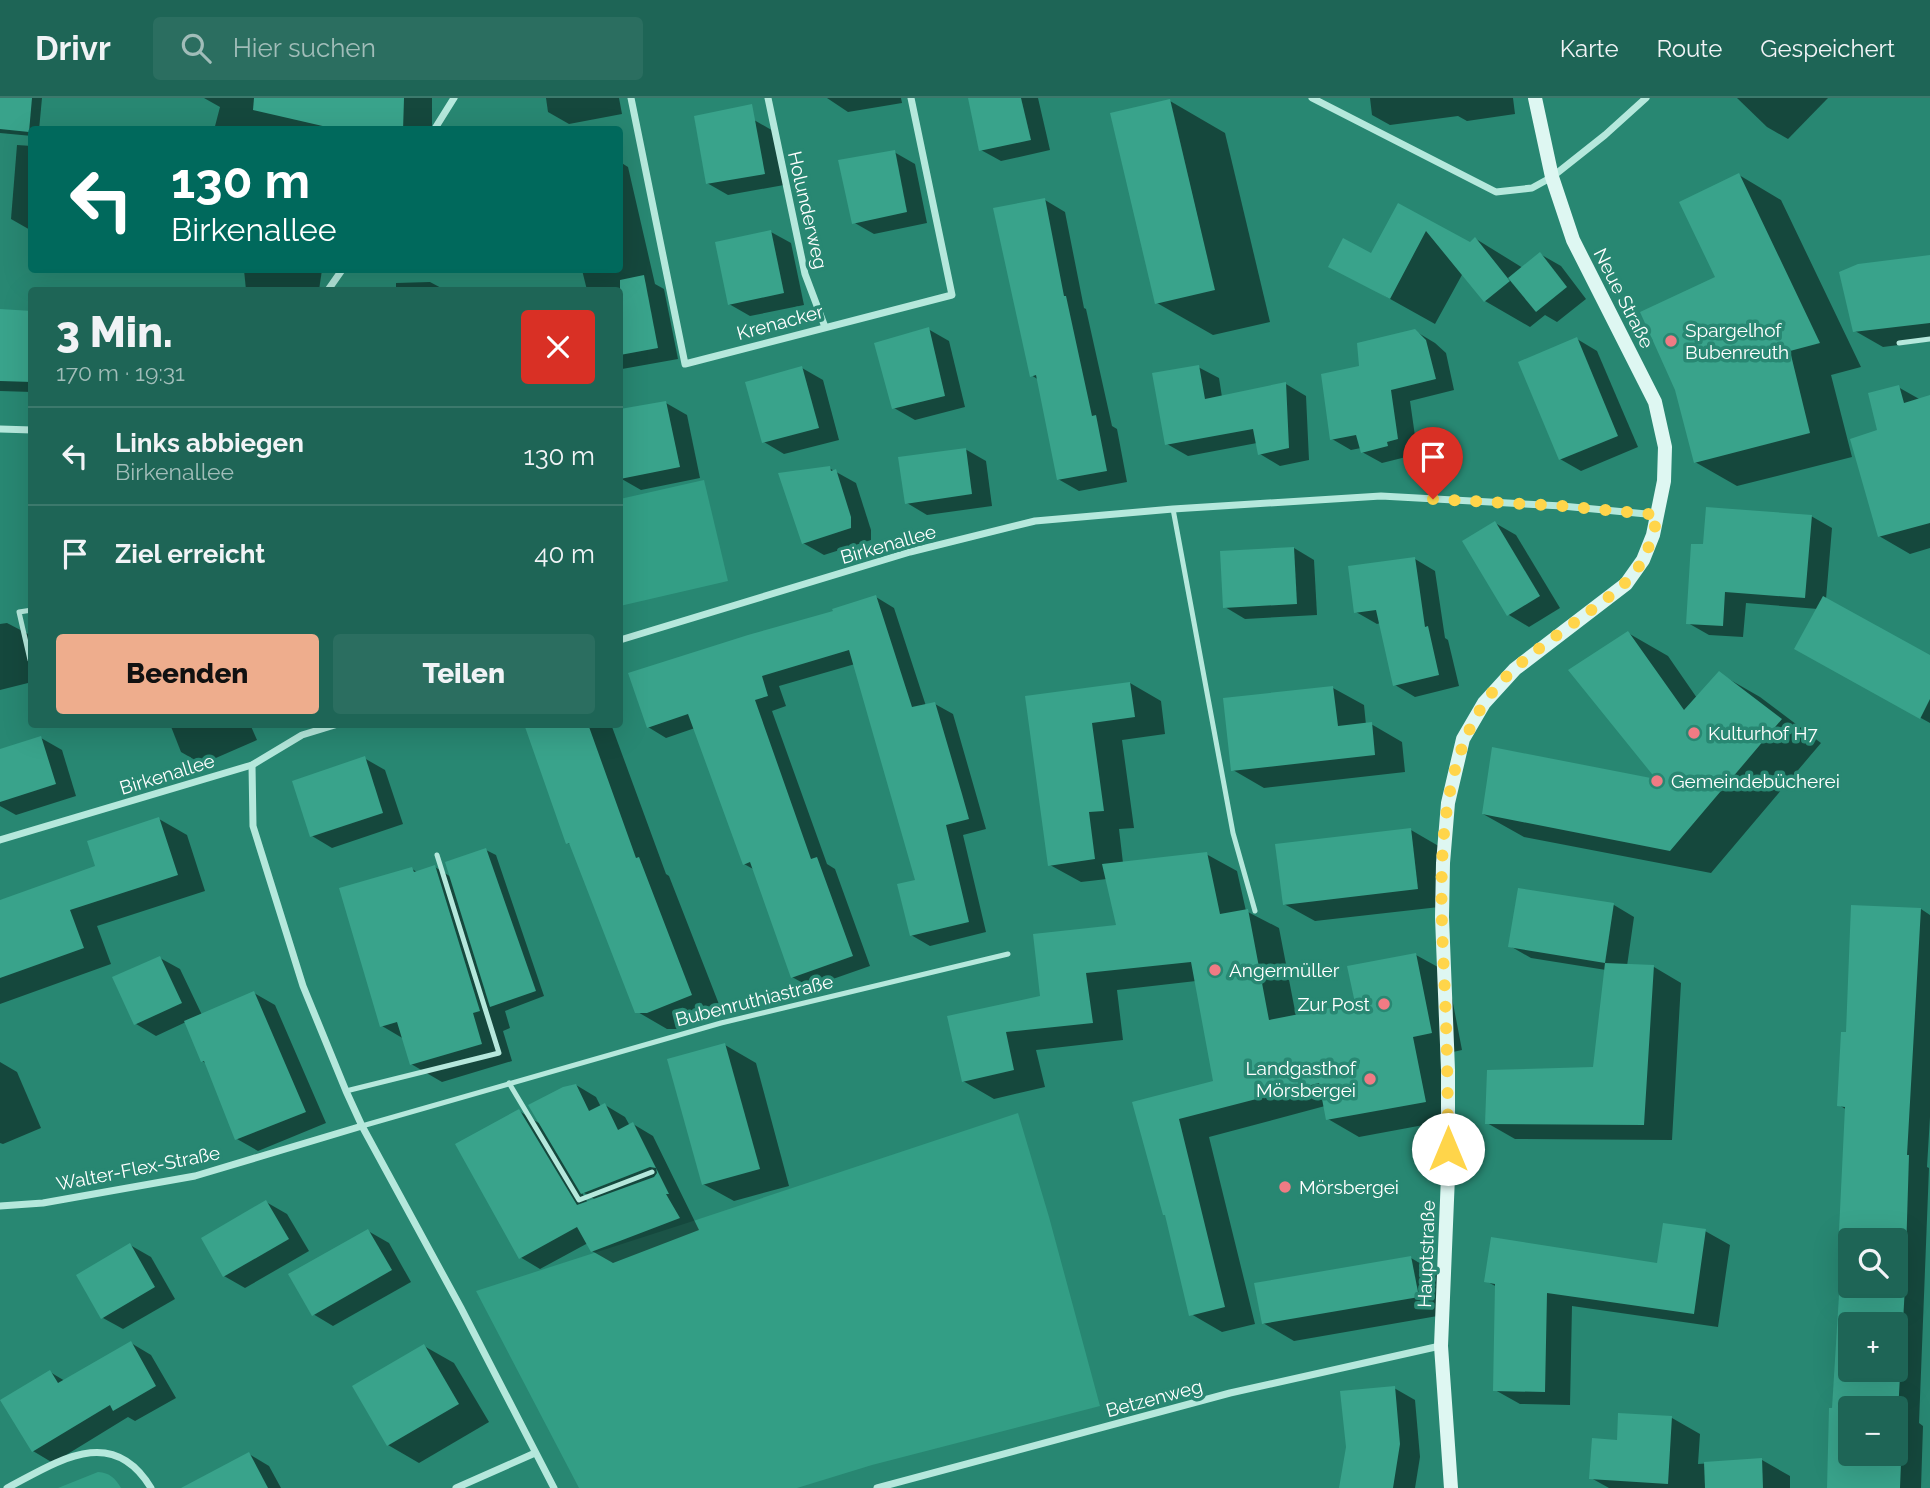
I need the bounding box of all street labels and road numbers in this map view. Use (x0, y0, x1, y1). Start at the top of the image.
street label: Holunderweg (784, 149, 832, 271)
street label: Neue Straße (1589, 244, 1659, 352)
street label: Krenacker (734, 300, 826, 344)
street label: Birkenallee (838, 520, 938, 568)
street label: Birkenallee (117, 749, 217, 799)
street label: Bubenruthiastraße (673, 970, 835, 1030)
street label: Walter-Flex-Straße (54, 1141, 222, 1195)
street label: Hauptstraße (1413, 1200, 1439, 1308)
street label: Betzenweg (1103, 1375, 1205, 1421)

